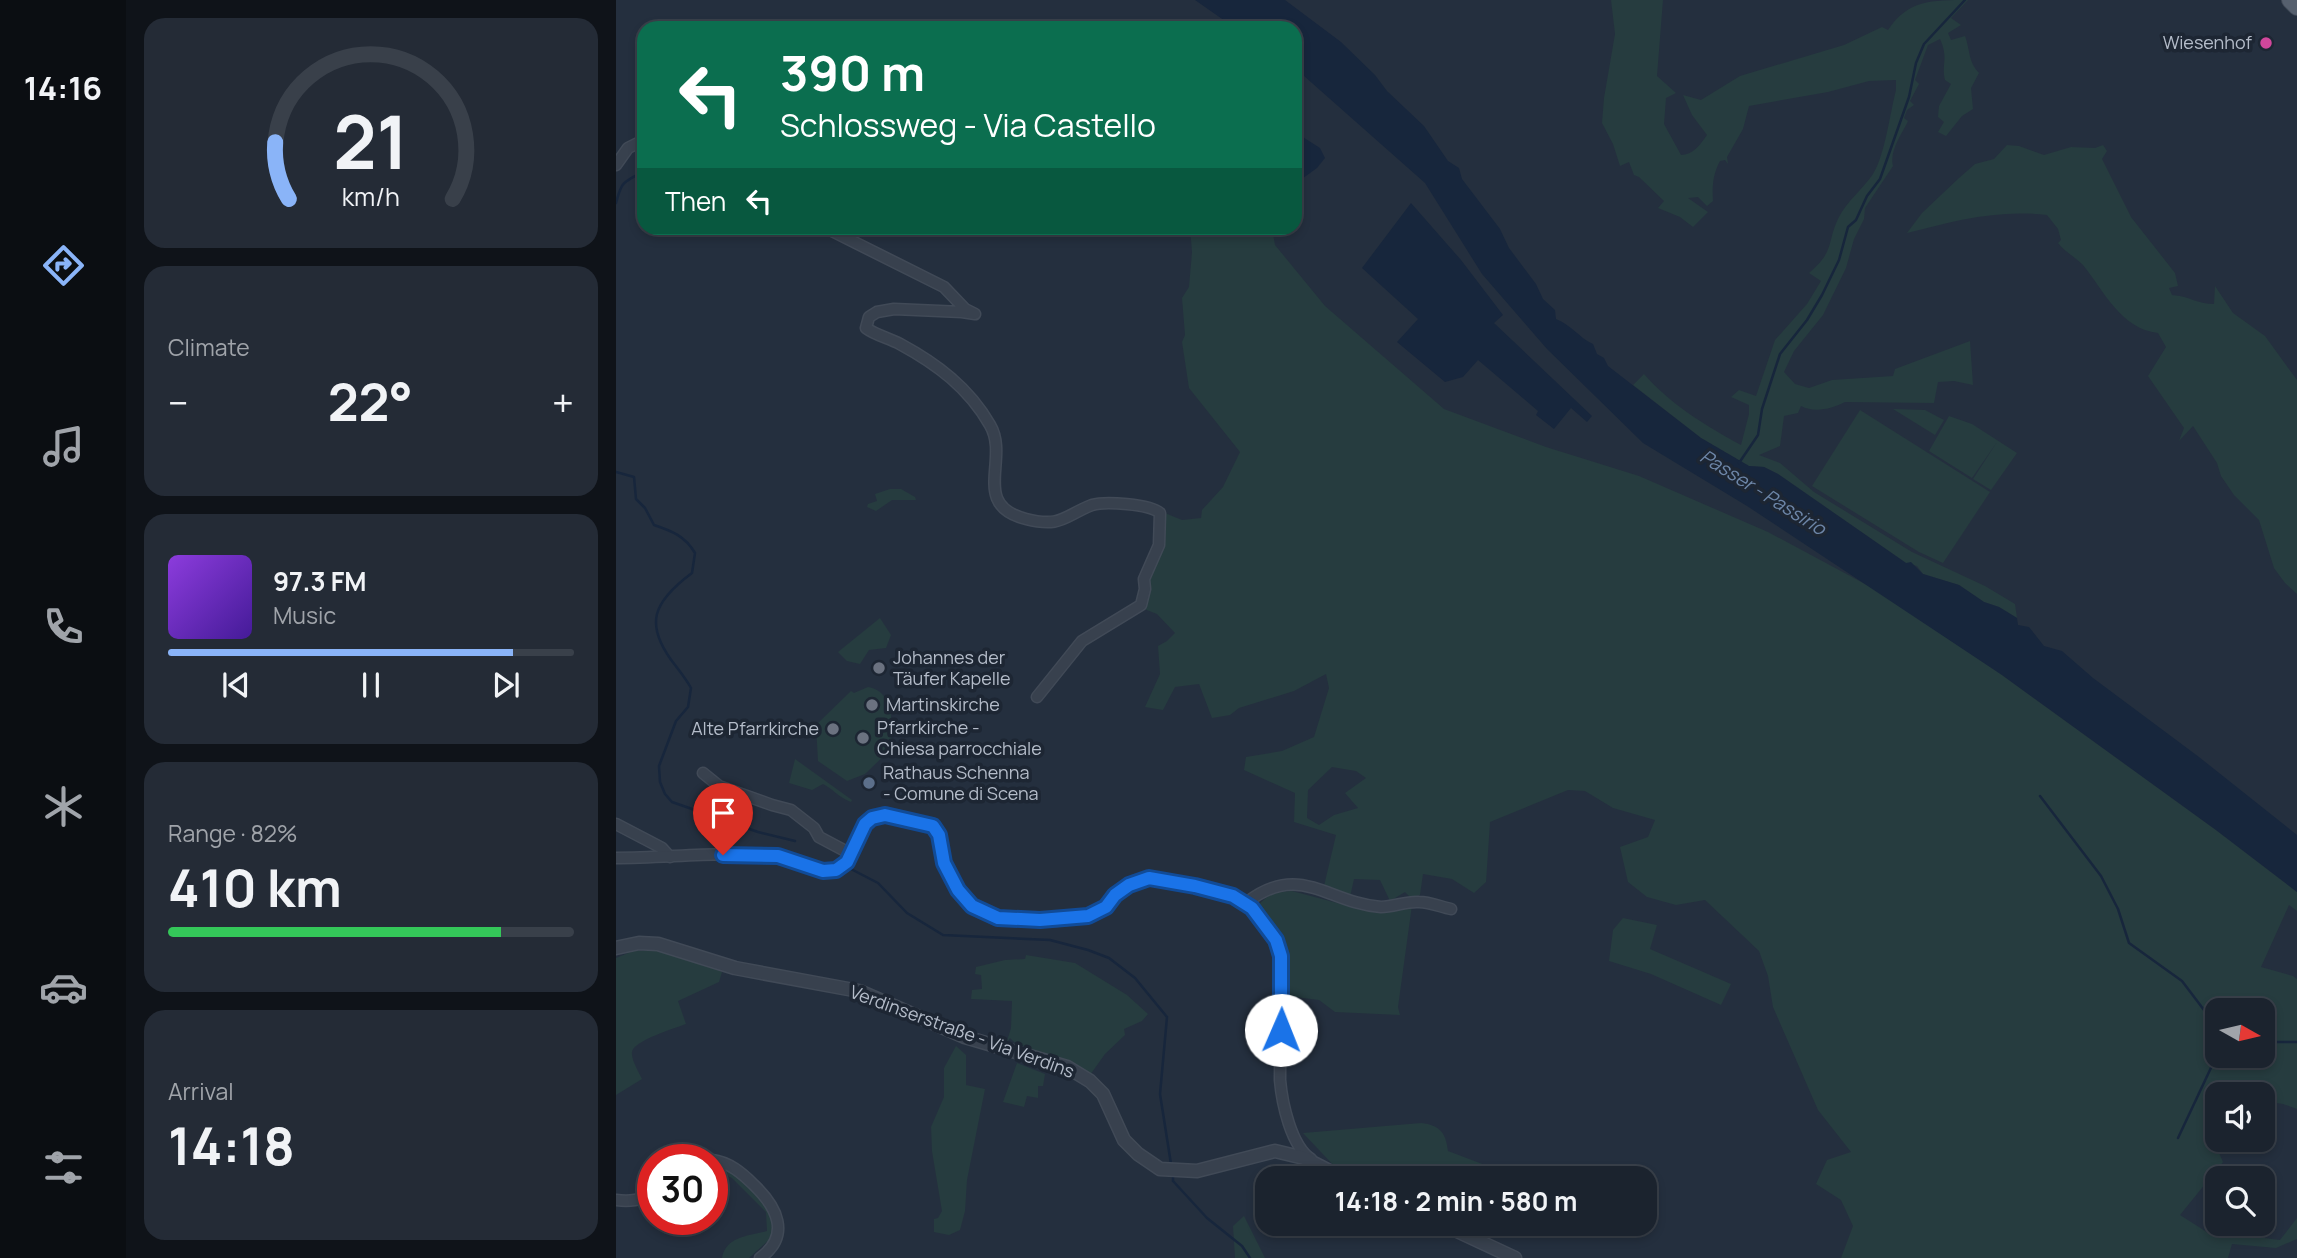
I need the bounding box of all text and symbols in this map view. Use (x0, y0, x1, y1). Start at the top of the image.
place label: Wiesenhof (2163, 30, 2253, 54)
marker: Wiesenhof (2258, 35, 2274, 51)
text: 390 m (780, 39, 925, 106)
icon: left (665, 49, 756, 140)
text: 14:16 (24, 66, 102, 110)
text: 21 (333, 91, 409, 191)
text: Schlossweg - Via Castello (780, 103, 1156, 147)
text: km/h (342, 179, 400, 214)
icon: left (740, 182, 778, 220)
text: Then (665, 183, 726, 219)
icon: directions (39, 241, 88, 290)
text: Climate (168, 331, 250, 363)
text: 22° (328, 366, 413, 437)
text: − (168, 376, 189, 428)
text: + (552, 376, 574, 428)
icon: music (39, 422, 88, 471)
water label: Passer - Passirio (1695, 443, 1832, 542)
text: 97.3 FM (273, 563, 367, 599)
text: Music (273, 599, 336, 631)
icon: phone (39, 602, 88, 651)
place label: Johannes der Täufer Kapelle (893, 645, 1011, 690)
marker: Johannes der Täufer Kapelle (871, 660, 887, 676)
icon: previous (217, 666, 255, 704)
icon: pause (352, 666, 390, 704)
icon: next (487, 666, 525, 704)
place label: Martinskirche (886, 692, 1000, 716)
marker: Martinskirche (864, 697, 880, 713)
place label: Pfarrkirche - Chiesa parrocchiale (877, 715, 1042, 760)
place label: Alte Pfarrkirche (691, 716, 819, 740)
marker: Alte Pfarrkirche (825, 721, 841, 737)
marker: Pfarrkirche - Chiesa parrocchiale (855, 730, 871, 746)
place label: Rathaus Schenna - Comune di Scena (883, 760, 1039, 805)
marker: Rathaus Schenna - Comune di Scena (861, 775, 877, 791)
icon: climate (39, 782, 88, 831)
pin (693, 783, 753, 855)
icon: arrive (704, 794, 742, 832)
text: Range · 82% (168, 817, 298, 849)
text: 410 km (168, 852, 342, 923)
icon: car (39, 963, 88, 1012)
street label: Verdinserstraße - Via Verdins (847, 979, 1078, 1083)
position arrow (1244, 993, 1318, 1067)
north arrow (2205, 998, 2275, 1068)
map controls (2205, 998, 2275, 1236)
text: Arrival (168, 1075, 234, 1107)
button: sound (2205, 1082, 2275, 1152)
text: 14:18 (168, 1110, 295, 1181)
icon: filters (39, 1143, 88, 1192)
speed limit sign: 30 (637, 1144, 728, 1235)
button: search (2205, 1166, 2275, 1236)
text: 14:18 · 2 min · 580 m (1335, 1183, 1577, 1219)

